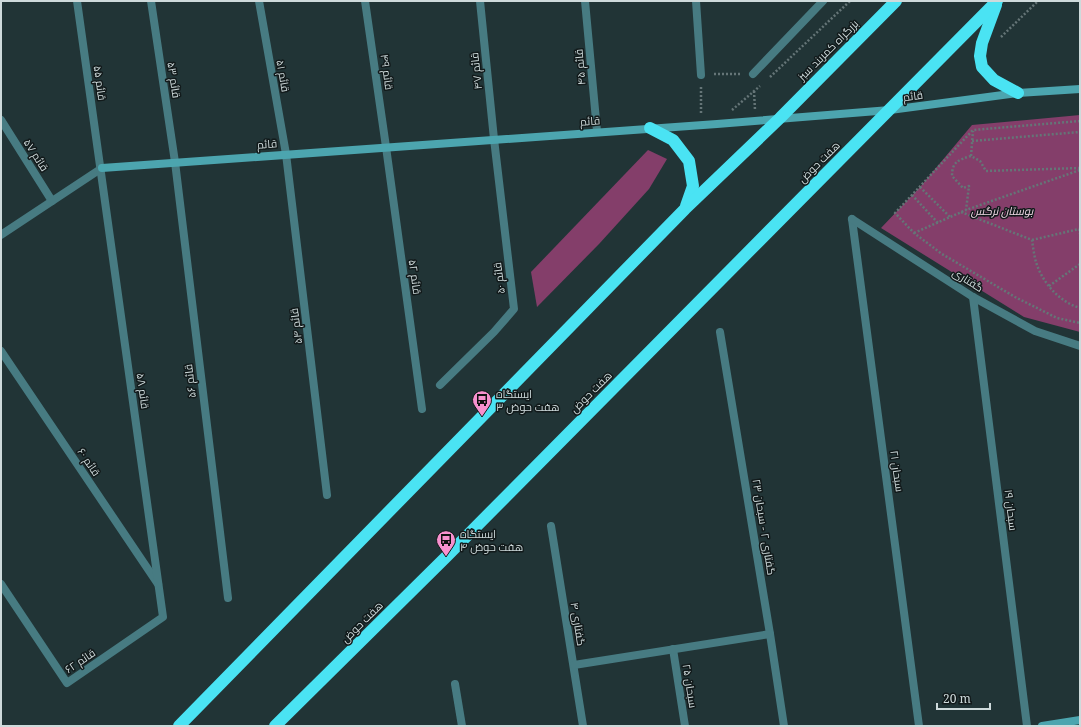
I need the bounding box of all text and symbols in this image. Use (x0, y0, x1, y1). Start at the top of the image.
street label: بزرگراه کمربند سبز (793, 16, 861, 84)
street label: قائم ۴۵ (570, 48, 590, 86)
street label: قائم ۴۷ (466, 52, 486, 90)
street label: قائم ۴۹ (377, 53, 397, 91)
street label: قائم ۵۱ (272, 59, 294, 93)
street label: قائم ۵۳ (163, 61, 185, 99)
street label: قائم ۵۵ (90, 65, 110, 101)
street label: قائم (902, 87, 924, 105)
street label: قائم (579, 112, 601, 130)
street label: قائم (256, 135, 278, 153)
street label: قائم ۵۷ (20, 136, 52, 174)
street label: هفت حوض (795, 138, 843, 186)
park label: بوستان نرگس (971, 203, 1034, 218)
street label: قائم ۵۲ (405, 259, 425, 295)
street label: قائم ۵۰ (489, 261, 509, 295)
street label: گفتاری (950, 264, 987, 295)
street label: قائم ۵۴ (286, 307, 306, 345)
street label: قائم ۵۶ (180, 363, 200, 399)
street label: هفت حوض (567, 368, 615, 416)
street label: قائم ۵۸ (133, 372, 153, 410)
place label: ایستگاه هفت حوض ۳ (496, 386, 560, 414)
bus stop icon: ایستگاه هفت حوض ۳ (471, 389, 493, 417)
street label: قائم ۶۰ (74, 445, 104, 479)
street label: سبحان ۲۱ (887, 449, 908, 493)
street label: گفتاری ۲ - سبحان ۲۳ (749, 478, 779, 576)
street label: سبحان ۱۹ (1002, 488, 1021, 531)
place label: ایستگاه هفت حوض ۴ (460, 526, 523, 554)
bus stop icon: ایستگاه هفت حوض ۴ (435, 529, 457, 557)
street label: هفت حوض (338, 598, 386, 646)
street label: گفتاری ۴ (568, 601, 589, 647)
street label: قائم ۶۲ (61, 645, 99, 677)
street label: سبحان ۲۵ (680, 663, 701, 709)
scale bar (937, 685, 990, 711)
text: 20 m (943, 690, 971, 707)

